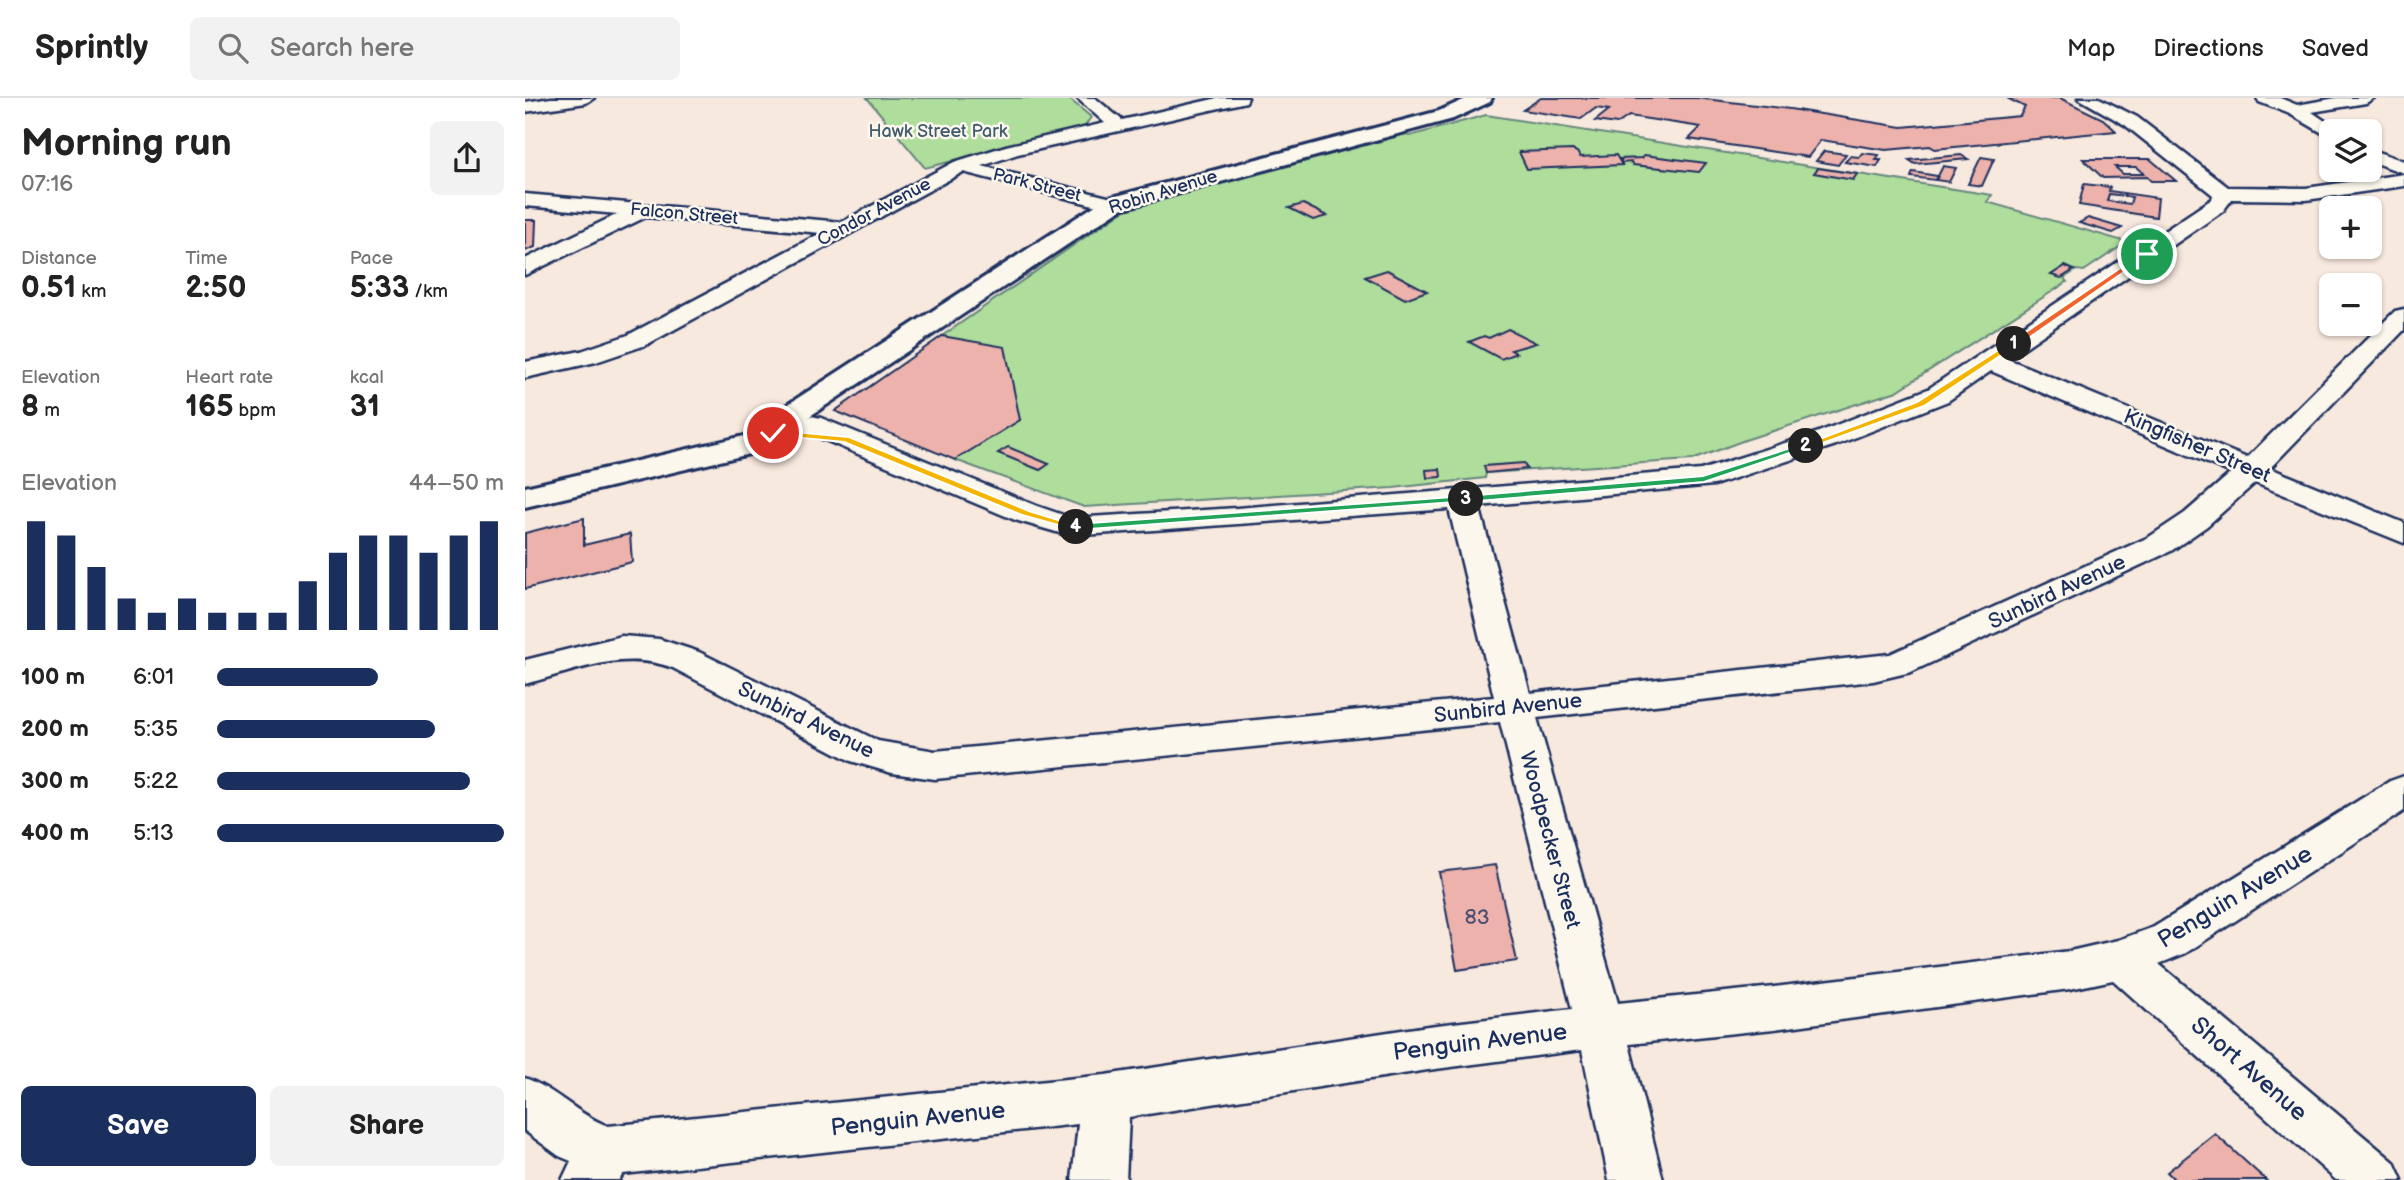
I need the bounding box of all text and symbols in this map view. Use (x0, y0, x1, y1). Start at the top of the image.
search box (190, 17, 680, 80)
text: Sprintly (35, 28, 148, 68)
icon: search (214, 29, 252, 67)
text: Search here (270, 33, 414, 64)
text: Map (2067, 34, 2115, 63)
text: Directions (2153, 34, 2264, 63)
text: Saved (2302, 34, 2369, 63)
map controls (2319, 119, 2382, 336)
button: layers (2319, 119, 2382, 182)
text: Morning run (21, 121, 232, 166)
button: share (430, 121, 504, 195)
park label: Hawk Street Park (868, 121, 1008, 142)
street label: Park Street (991, 164, 1084, 206)
street label: Robin Avenue (1106, 165, 1220, 219)
text: 07:16 (21, 170, 73, 198)
street label: Condor Avenue (814, 173, 935, 251)
button: + (2319, 196, 2382, 259)
street label: Falcon Street (629, 199, 739, 229)
pin (2117, 224, 2177, 284)
icon: arrive (2128, 235, 2166, 273)
text: Distance (21, 247, 97, 270)
text: Time (185, 247, 227, 270)
text: Pace (350, 247, 393, 270)
text: 0.51 (21, 270, 76, 306)
text: 2:50 (185, 270, 247, 306)
text: 5:33 (350, 270, 409, 306)
button: − (2319, 273, 2382, 336)
text: km (76, 280, 106, 303)
text: /km (409, 280, 448, 303)
pin: 1 (1997, 327, 2031, 362)
text: 1 (2010, 332, 2018, 355)
text: Elevation (21, 366, 100, 389)
text: Heart rate (185, 366, 273, 389)
text: kcal (350, 366, 384, 389)
text: 8 (21, 389, 39, 425)
text: 165 (185, 389, 233, 425)
text: 31 (350, 389, 380, 425)
text: m (39, 399, 60, 422)
text: bpm (233, 399, 276, 422)
pin (743, 403, 803, 463)
street label: Kingfisher Street (2120, 404, 2275, 489)
icon: check (754, 414, 792, 452)
pin: 2 (1789, 428, 1823, 464)
text: 2 (1800, 434, 1811, 457)
text: Elevation (21, 469, 117, 497)
text: 44–50 m (409, 469, 504, 497)
pin: 3 (1448, 482, 1483, 516)
text: 3 (1460, 487, 1471, 510)
pin: 4 (1059, 510, 1093, 544)
text: 4 (1070, 515, 1081, 538)
street label: Sunbird Avenue (1984, 549, 2130, 635)
text: 100 m (21, 663, 85, 691)
text: 6:01 (133, 663, 174, 691)
street label: Sunbird Avenue (734, 676, 878, 764)
street label: Sunbird Avenue (1433, 688, 1583, 728)
text: 200 m (21, 715, 89, 743)
text: 5:35 (133, 715, 178, 743)
street label: Woodpecker Street (1514, 749, 1586, 932)
text: 300 m (21, 767, 89, 795)
text: 5:22 (133, 767, 178, 795)
text: 400 m (21, 819, 89, 847)
text: 5:13 (133, 819, 174, 847)
street label: Penguin Avenue (2152, 839, 2318, 955)
house number: 83 (1464, 905, 1490, 930)
street label: Short Avenue (2185, 1011, 2313, 1127)
street label: Penguin Avenue (1391, 1017, 1569, 1067)
button: Save (21, 1086, 256, 1166)
button: Share (270, 1086, 504, 1166)
street label: Penguin Avenue (829, 1095, 1007, 1143)

